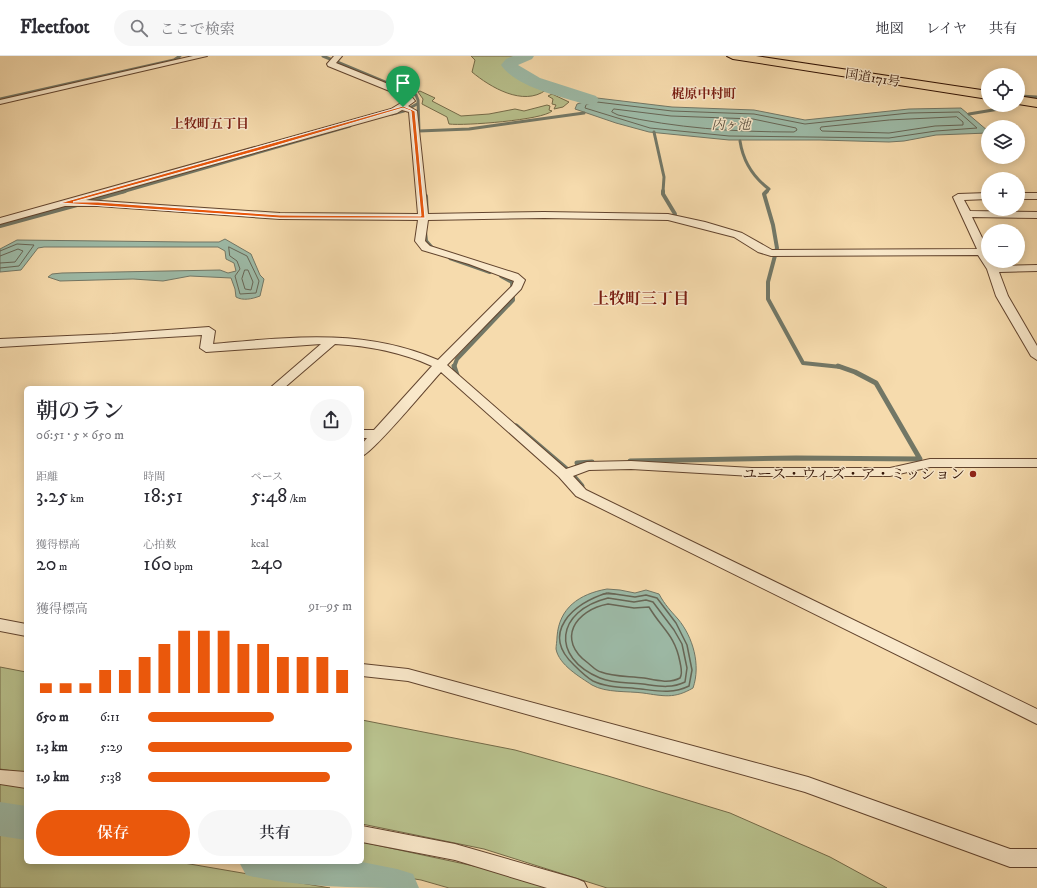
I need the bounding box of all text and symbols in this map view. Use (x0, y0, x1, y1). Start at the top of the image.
search box (114, 10, 394, 46)
text: Fleetfoot (20, 16, 90, 39)
icon: search (128, 17, 150, 39)
text: ここで検索 (160, 20, 235, 39)
text: 地図 (876, 20, 904, 38)
text: レイヤ (926, 20, 967, 38)
text: 共有 (989, 20, 1017, 38)
pin (386, 66, 420, 107)
street label: 国道171号 (844, 66, 901, 90)
map controls (981, 68, 1025, 268)
button: locate (981, 68, 1025, 112)
icon: arrive (392, 72, 414, 94)
district label: 梶原中村町 (671, 86, 737, 102)
district label: 上牧町五丁目 (171, 116, 249, 132)
water label: 内ヶ池 (711, 117, 752, 133)
button: layers (981, 120, 1025, 164)
button: + (981, 172, 1025, 216)
button: − (981, 224, 1025, 268)
district label: 上牧町三丁目 (593, 289, 689, 309)
text: 朝のラン (36, 398, 124, 425)
button: share (310, 399, 352, 441)
text: 06:51 · 5 × 650 m (36, 427, 124, 443)
place label: ユース・ウィズ・ア・ミッション (742, 465, 965, 484)
marker: ユース・ウィズ・ア・ミッション (968, 469, 978, 479)
text: 距離 (36, 470, 58, 484)
text: 時間 (143, 470, 165, 484)
text: ペース (251, 470, 283, 484)
text: 3.25 (36, 484, 68, 509)
text: 18:51 (143, 484, 183, 509)
text: 5:48 (251, 484, 287, 509)
text: km (68, 492, 84, 506)
text: /km (287, 492, 306, 506)
text: kcal (251, 537, 269, 551)
text: 獲得標高 (36, 538, 80, 552)
text: 心拍数 (143, 538, 176, 552)
text: 240 (251, 551, 283, 576)
text: 20 (36, 552, 57, 577)
text: 160 (143, 552, 172, 577)
text: m (57, 560, 67, 574)
text: bpm (172, 560, 193, 574)
text: 91–95 m (308, 598, 352, 614)
text: 獲得標高 (36, 601, 88, 617)
text: 650 m (36, 709, 69, 725)
text: 6:11 (100, 709, 120, 725)
text: 1.3 km (36, 739, 68, 755)
text: 5:29 (100, 739, 123, 755)
text: 1.9 km (36, 769, 69, 785)
text: 5:38 (100, 769, 121, 785)
button: 保存 (36, 810, 190, 856)
button: 共有 (198, 810, 352, 856)

